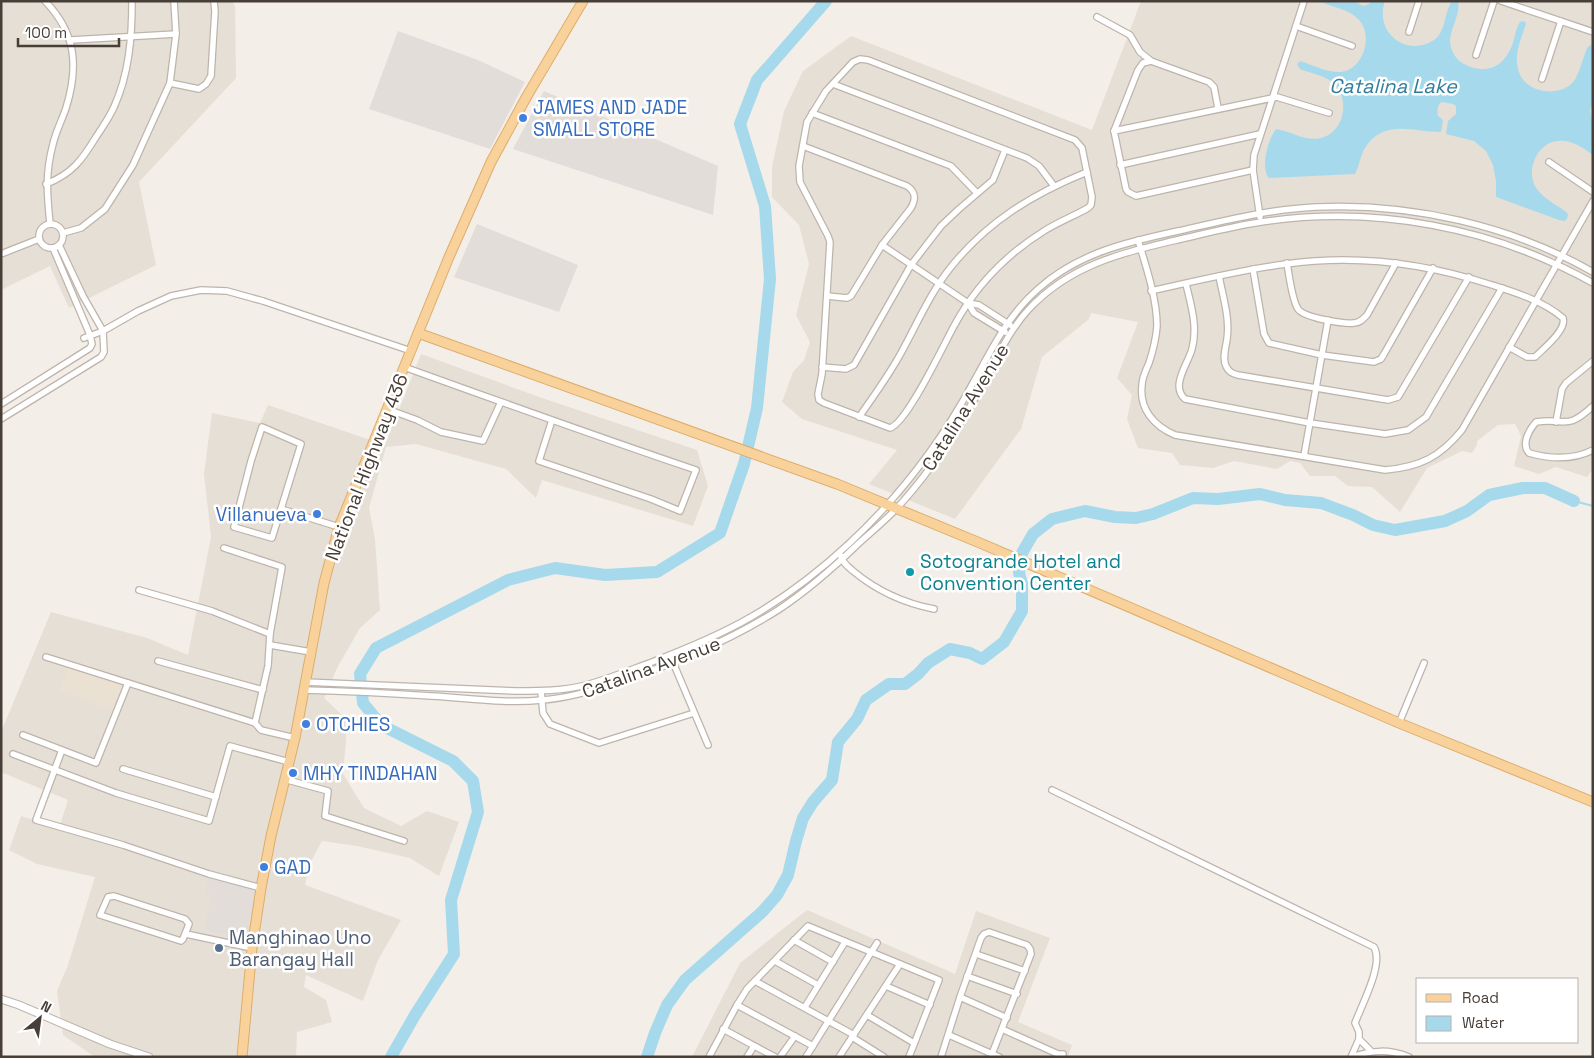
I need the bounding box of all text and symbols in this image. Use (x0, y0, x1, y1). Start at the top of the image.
scale bar (18, 15, 119, 47)
text: 100 m (25, 23, 67, 42)
water label: Catalina Lake (1329, 73, 1458, 99)
place label: JAMES AND JADE SMALL STORE (533, 95, 687, 142)
marker: JAMES AND JADE SMALL STORE (517, 112, 529, 124)
street label: Catalina Avenue (916, 339, 1015, 476)
street label: National Highway 436 (319, 370, 414, 564)
place label: Villanueva (215, 502, 307, 527)
marker: Villanueva (311, 508, 323, 520)
place label: Sotogrande Hotel and Convention Center (920, 549, 1121, 596)
marker: Sotogrande Hotel and Convention Center (904, 566, 916, 578)
street label: Catalina Avenue (578, 631, 724, 704)
place label: OTCHIES (316, 712, 390, 737)
marker: OTCHIES (300, 718, 312, 730)
place label: MHY TINDAHAN (303, 761, 438, 786)
marker: MHY TINDAHAN (287, 767, 299, 779)
place label: GAD (274, 855, 311, 880)
marker: GAD (258, 861, 270, 873)
place label: Manghinao Uno Barangay Hall (229, 925, 372, 972)
marker: Manghinao Uno Barangay Hall (213, 942, 225, 954)
legend (1416, 978, 1579, 1043)
text: Road (1462, 988, 1499, 1007)
north arrow (15, 993, 65, 1043)
text: N (38, 996, 55, 1017)
text: Water (1462, 1013, 1505, 1032)

